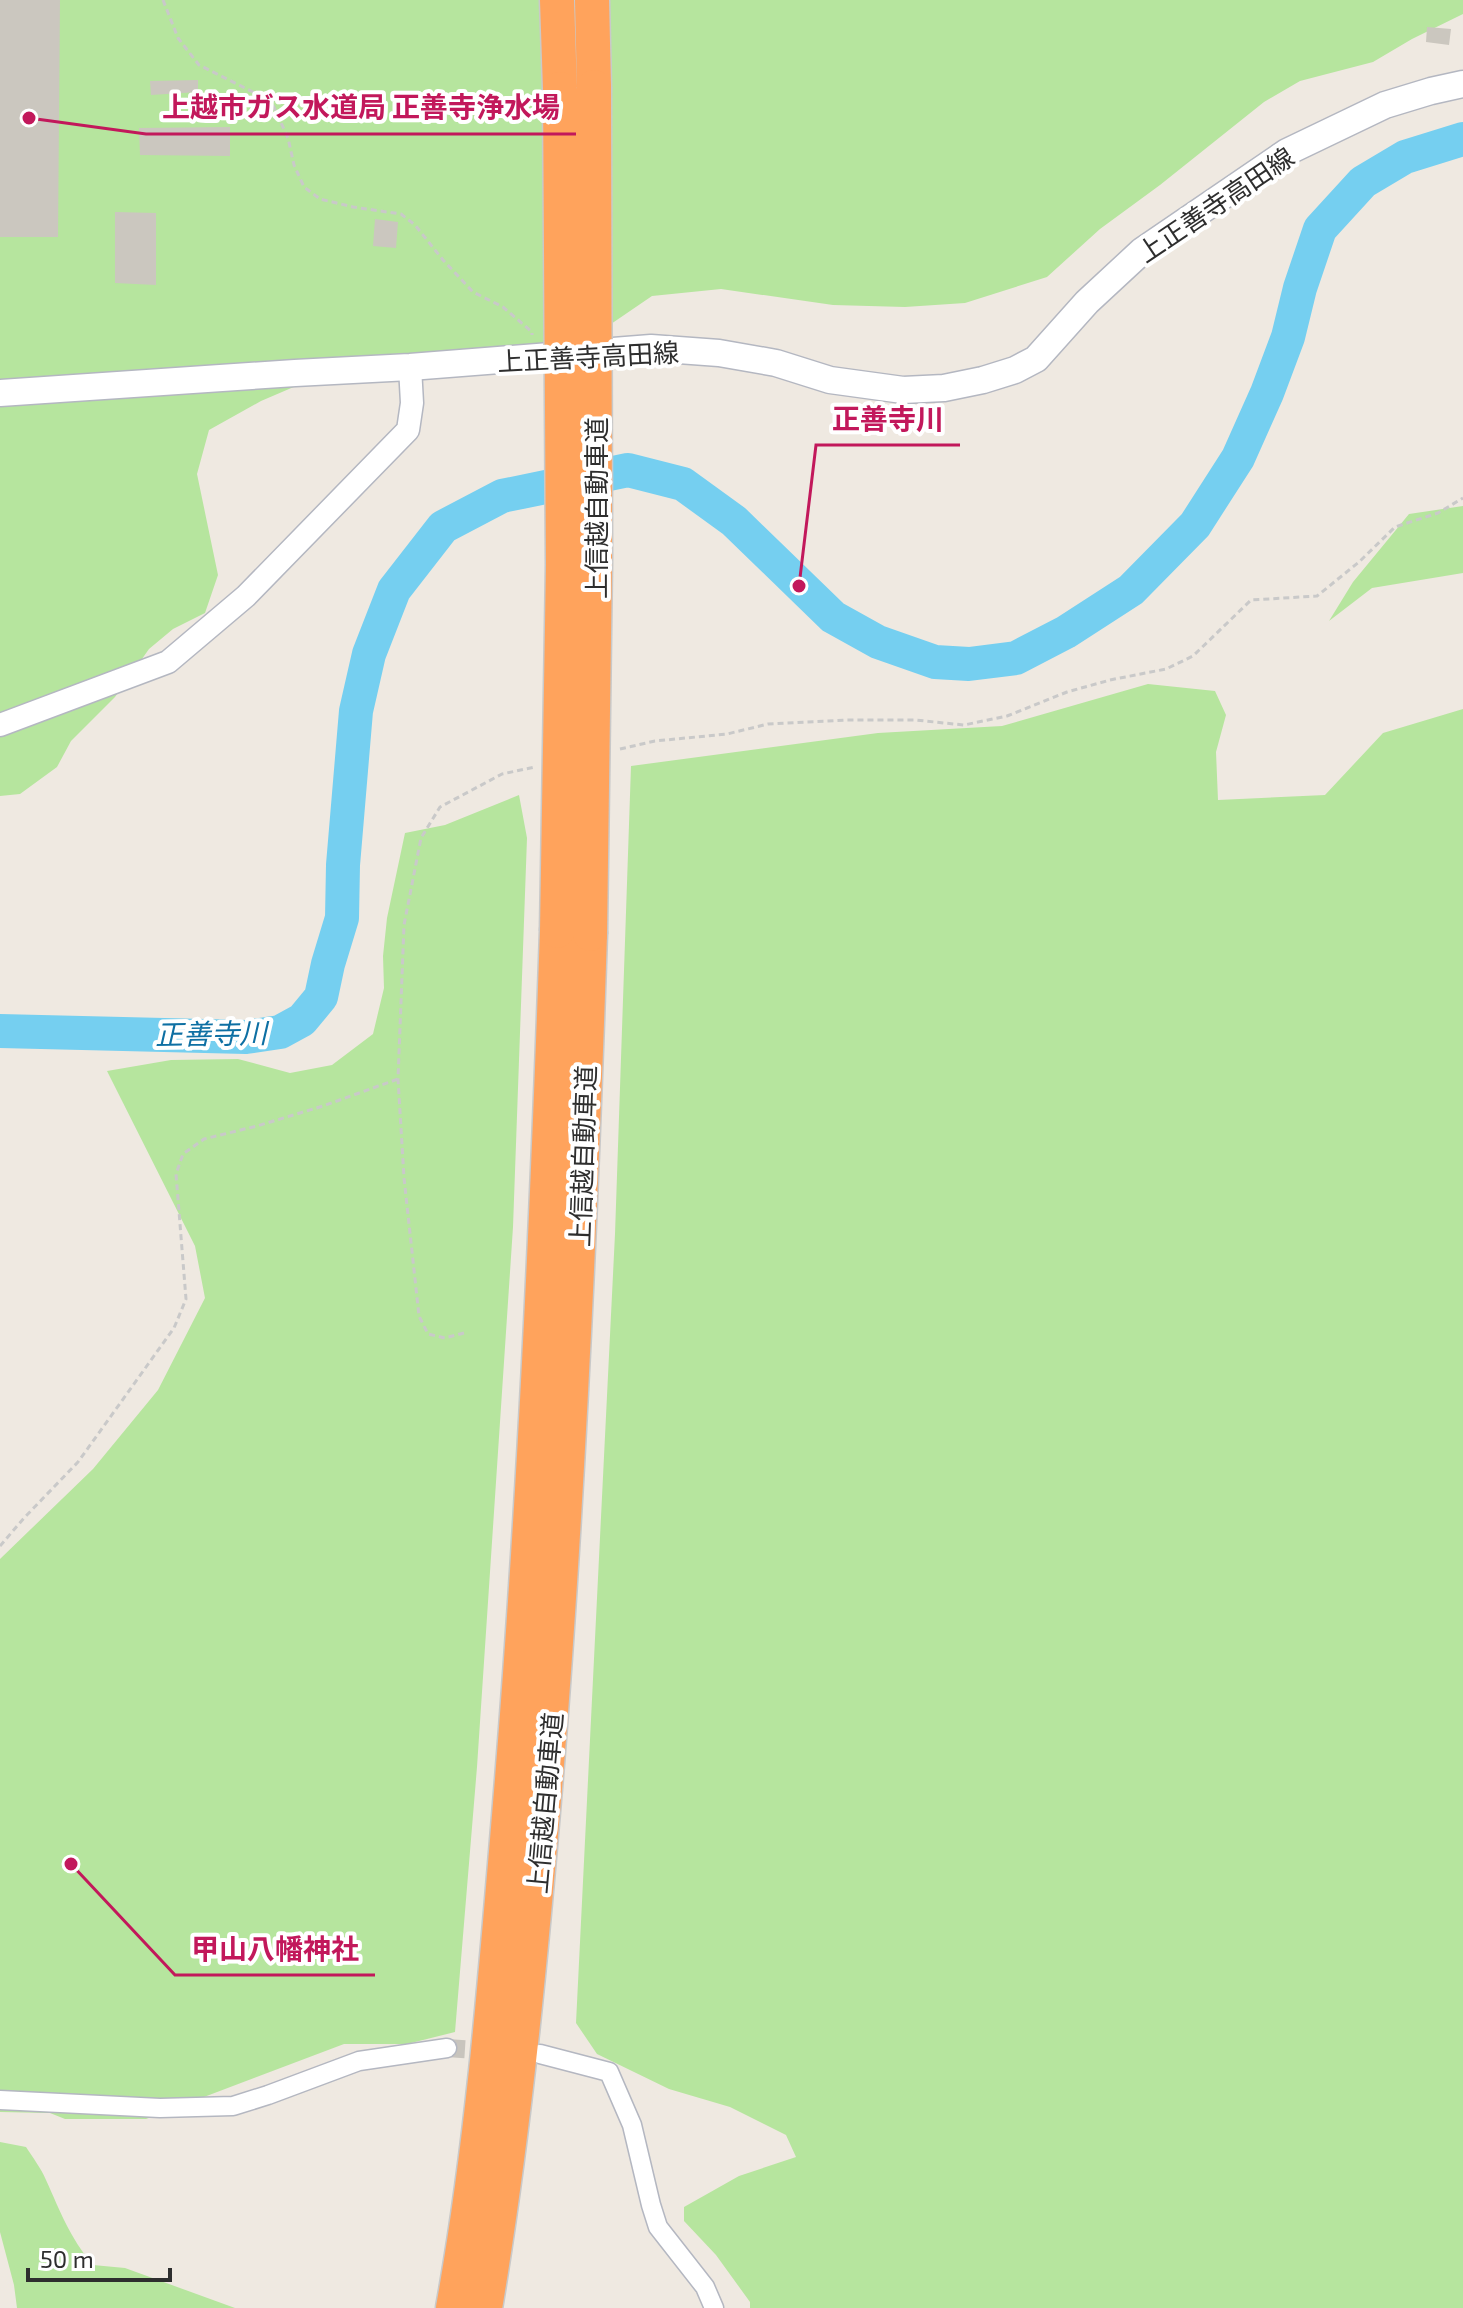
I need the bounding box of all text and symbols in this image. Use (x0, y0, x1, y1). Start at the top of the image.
callout: 上越市ガス水道局 正善寺浄水場 (146, 82, 576, 134)
text: 上越市ガス水道局 正善寺浄水場 (162, 89, 560, 123)
street label: 上正善寺高田線 (1131, 140, 1299, 268)
street label: 上正善寺高田線 (496, 336, 680, 376)
callout: 正善寺川 (816, 393, 960, 445)
text: 正善寺川 (832, 401, 944, 435)
street label: 上信越自動車道 (580, 417, 611, 599)
water label: 正善寺川 (155, 1015, 270, 1051)
street label: 上信越自動車道 (563, 1065, 601, 1247)
street label: 上信越自動車道 (521, 1711, 567, 1895)
callout: 甲山八幡神社 (175, 1923, 375, 1975)
text: 甲山八幡神社 (191, 1931, 359, 1965)
scale bar (28, 2232, 170, 2282)
text: 50 m (40, 2244, 94, 2273)

